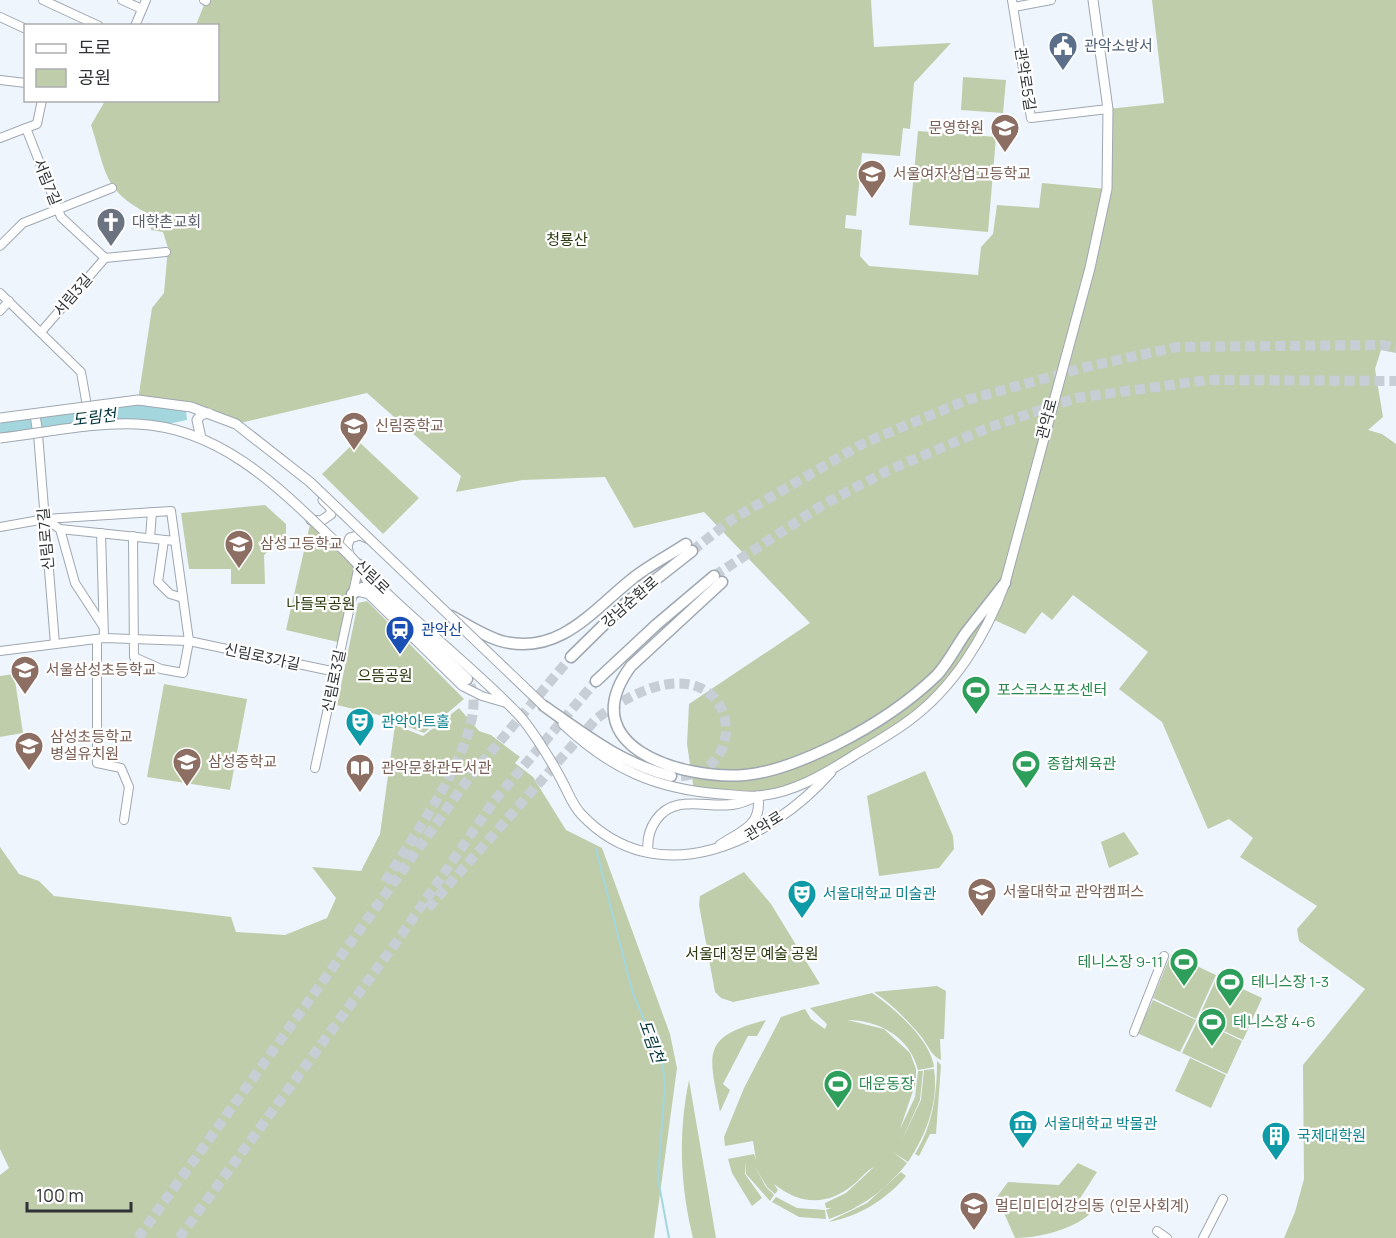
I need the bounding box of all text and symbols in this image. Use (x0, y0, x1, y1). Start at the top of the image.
legend (24, 24, 219, 102)
public building icon: 관악소방서 (1047, 30, 1079, 72)
text: 도로 (78, 35, 111, 59)
place label: 관악소방서 (1084, 35, 1153, 56)
street label: 관악로5길 (1010, 46, 1041, 112)
text: 공원 (78, 65, 111, 89)
school or university icon: 문영학원 (989, 112, 1021, 154)
place label: 문영학원 (929, 117, 984, 138)
street label: 서림7길 (29, 155, 66, 208)
school or university icon: 서울여자상업고등학교 (856, 158, 888, 200)
place label: 서울여자상업고등학교 (893, 163, 1031, 184)
church icon: 대학촌교회 (95, 206, 127, 248)
place label: 대학촌교회 (132, 211, 201, 232)
park label: 청룡산 (546, 229, 588, 250)
street label: 서림3길 (48, 269, 97, 320)
street label: 관악로 (1031, 396, 1062, 442)
water label: 도림천 (71, 403, 120, 431)
school or university icon: 신림중학교 (338, 410, 370, 452)
place label: 신림중학교 (375, 415, 444, 436)
street label: 신림로7길 (32, 507, 59, 571)
school or university icon: 삼성고등학교 (223, 528, 255, 570)
place label: 삼성고등학교 (260, 533, 343, 554)
street label: 신림로 (350, 555, 395, 599)
street label: 강남순환로 (597, 571, 663, 632)
park label: 나들목공원 (286, 593, 356, 614)
station icon: 관악산 (384, 614, 416, 656)
place label: 관악산 (421, 619, 463, 640)
street label: 신림로3가길 (222, 638, 302, 675)
street label: 신림로3길 (317, 648, 350, 714)
school or university icon: 서울삼성초등학교 (9, 654, 41, 696)
place label: 서울삼성초등학교 (46, 659, 156, 680)
park label: 으뜸공원 (357, 665, 413, 686)
sports icon: 포스코스포츠센터 (960, 674, 992, 716)
place label: 포스코스포츠센터 (997, 679, 1107, 700)
theatre icon: 관악아트홀 (344, 706, 376, 748)
place label: 관악아트홀 (381, 711, 450, 732)
place label: 삼성초등학교 병설유치원 (50, 726, 133, 764)
school or university icon: 삼성초등학교 병설유치원 (13, 730, 45, 772)
school or university icon: 삼성중학교 (171, 746, 203, 788)
sports icon: 종합체육관 (1010, 748, 1042, 790)
place label: 삼성중학교 (208, 751, 277, 772)
library icon: 관악문화관도서관 (344, 752, 376, 794)
place label: 종합체육관 (1047, 753, 1116, 774)
place label: 관악문화관도서관 (381, 757, 492, 778)
street label: 관악로 (741, 806, 787, 845)
school or university icon: 서울대학교 관악캠퍼스 (966, 876, 998, 918)
theatre icon: 서울대학교 미술관 (786, 878, 818, 920)
place label: 서울대학교 관악캠퍼스 (1003, 881, 1144, 902)
place label: 서울대학교 미술관 (823, 883, 937, 904)
park label: 서울대 정문 예술 공원 (685, 943, 819, 964)
sports icon: 테니스장 9-11 (1168, 946, 1200, 988)
place label: 테니스장 9-11 (1077, 951, 1163, 972)
sports icon: 테니스장 1-3 (1214, 966, 1246, 1008)
place label: 테니스장 1-3 (1251, 971, 1329, 992)
sports icon: 테니스장 4-6 (1196, 1006, 1228, 1048)
place label: 테니스장 4-6 (1233, 1011, 1316, 1032)
water label: 도림천 (634, 1016, 671, 1068)
sports icon: 대운동장 (822, 1068, 854, 1110)
place label: 대운동장 (859, 1073, 914, 1094)
museum icon: 서울대학교 박물관 (1007, 1108, 1039, 1150)
place label: 서울대학교 박물관 (1044, 1113, 1158, 1134)
building icon: 국제대학원 (1260, 1120, 1292, 1162)
place label: 국제대학원 (1297, 1125, 1366, 1146)
scale bar (27, 1175, 130, 1213)
text: 100 m (36, 1183, 84, 1207)
school or university icon: 멀티미디어강의동 (인문사회계) (958, 1190, 990, 1232)
place label: 멀티미디어강의동 (인문사회계) (995, 1195, 1190, 1216)

